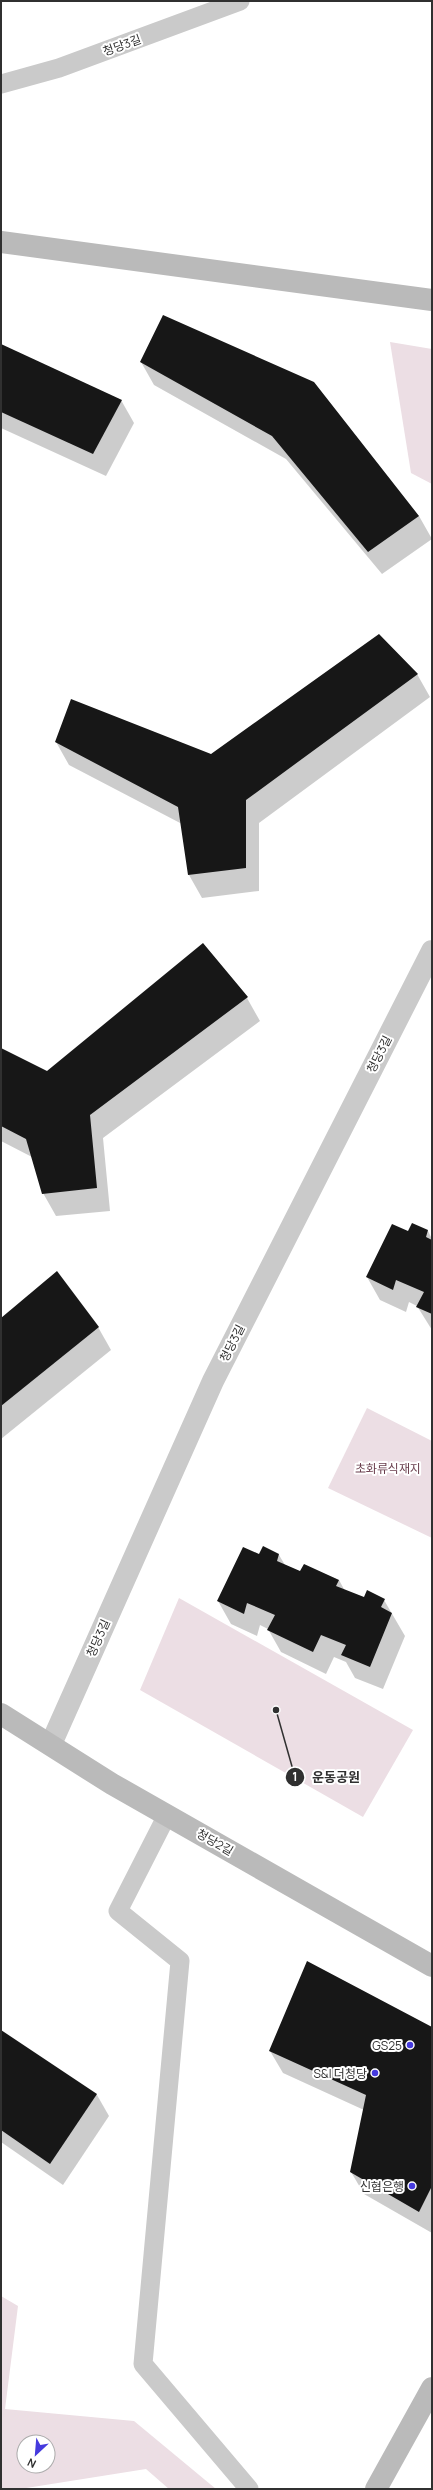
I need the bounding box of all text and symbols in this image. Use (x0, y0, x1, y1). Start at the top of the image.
street label: 청당3길 (100, 30, 144, 60)
street label: 청당3길 (362, 1032, 396, 1076)
street label: 청당3길 (215, 1321, 249, 1365)
park label: 초화류식재지 (355, 1460, 421, 1477)
street label: 청당3길 (82, 1616, 114, 1660)
callout: 운동공원 (285, 1765, 368, 1790)
text: 1 (292, 1768, 298, 1785)
text: 운동공원 (312, 1768, 360, 1786)
street label: 청당2길 (193, 1825, 237, 1859)
place label: GS25 (372, 2037, 402, 2054)
marker: GS25 (405, 2040, 415, 2050)
place label: S&I 더청당 (313, 2065, 367, 2082)
marker: S&I 더청당 (370, 2068, 380, 2078)
place label: 신협은행 (360, 2178, 404, 2195)
marker: 신협은행 (407, 2181, 417, 2191)
north arrow (16, 2434, 56, 2474)
text: N (24, 2455, 38, 2472)

